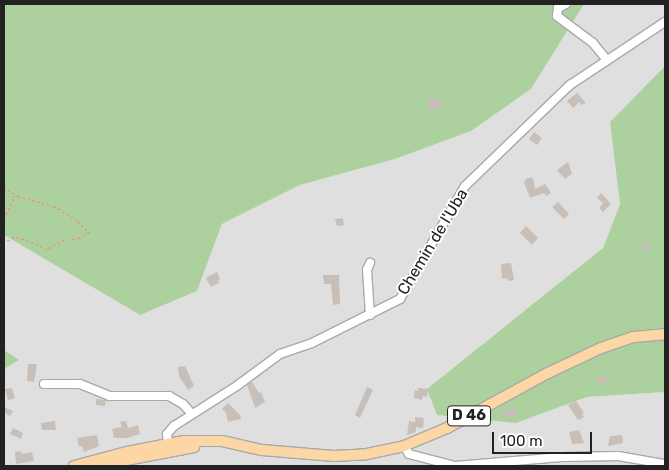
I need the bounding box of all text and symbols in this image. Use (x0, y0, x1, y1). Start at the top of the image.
street label: Chemin de l'Uba (394, 185, 472, 299)
road number: D 46 (446, 404, 492, 428)
scale bar (494, 422, 594, 454)
text: 100 m (500, 432, 542, 450)

